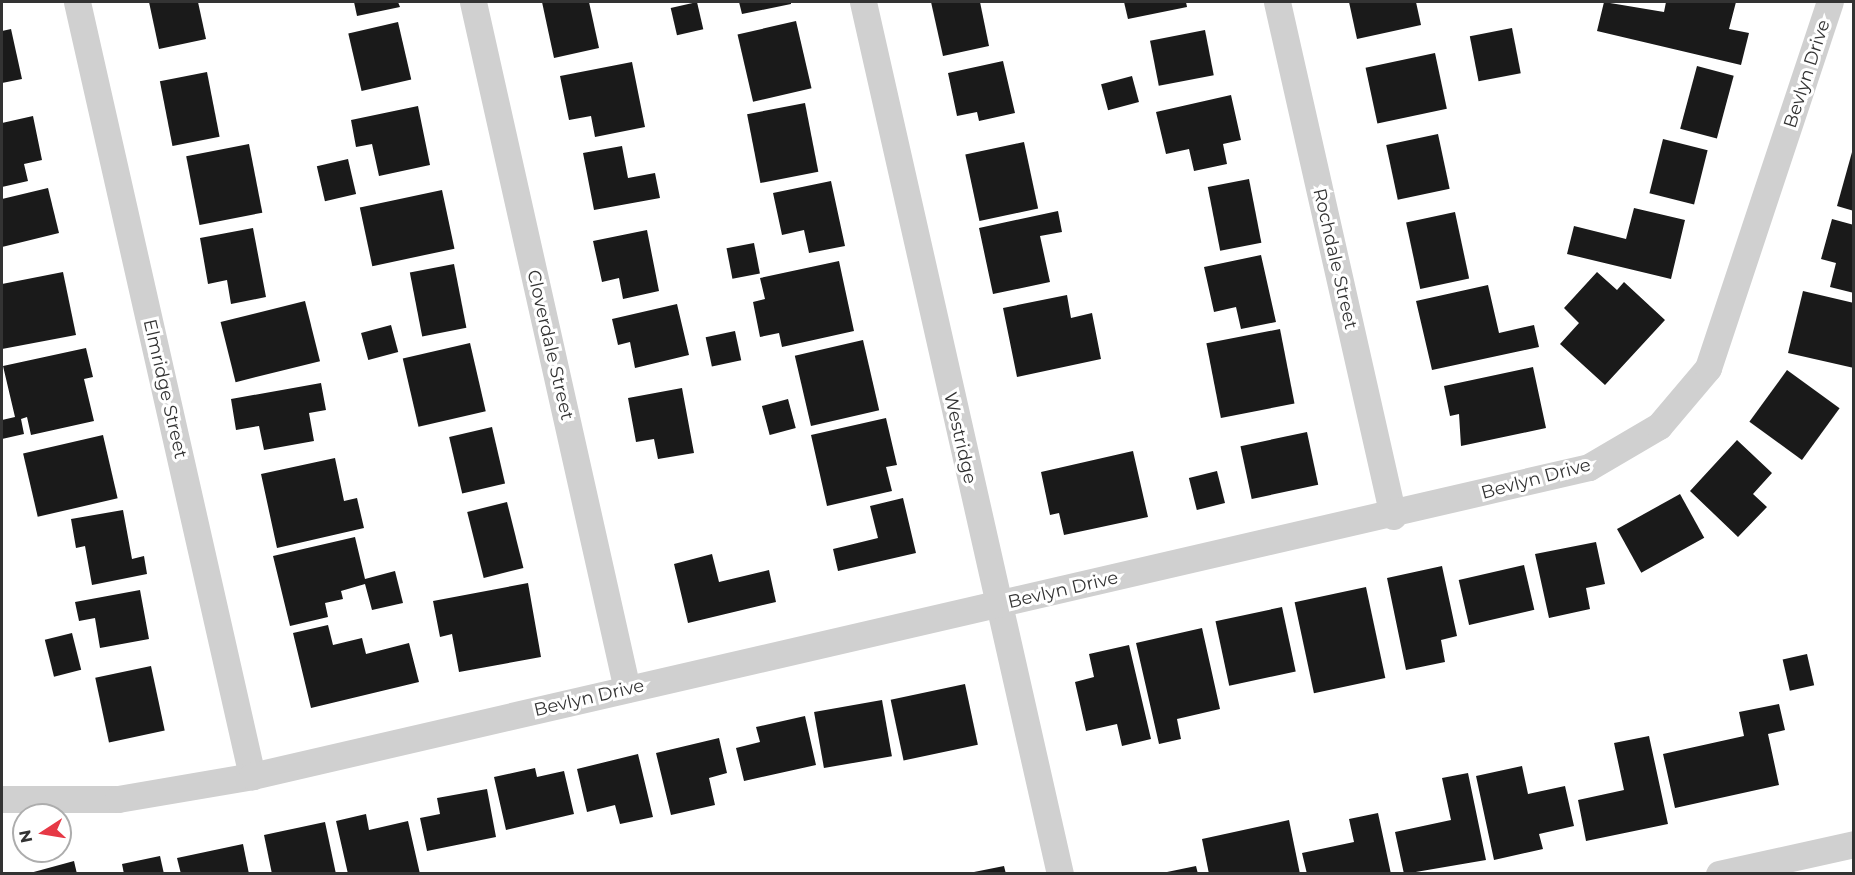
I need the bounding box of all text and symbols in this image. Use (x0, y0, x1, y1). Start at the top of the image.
street label: Bevlyn Drive (1779, 17, 1835, 131)
street label: Rochdale Street (1308, 186, 1362, 332)
street label: Cloverdale Street (522, 268, 578, 422)
street label: Elmridge Street (138, 317, 192, 461)
street label: Westridge (939, 390, 981, 486)
street label: Bevlyn Drive (1479, 454, 1593, 504)
street label: Bevlyn Drive (1006, 567, 1120, 613)
street label: Bevlyn Drive (532, 675, 646, 721)
north arrow (12, 803, 72, 863)
text: N (15, 828, 36, 845)

